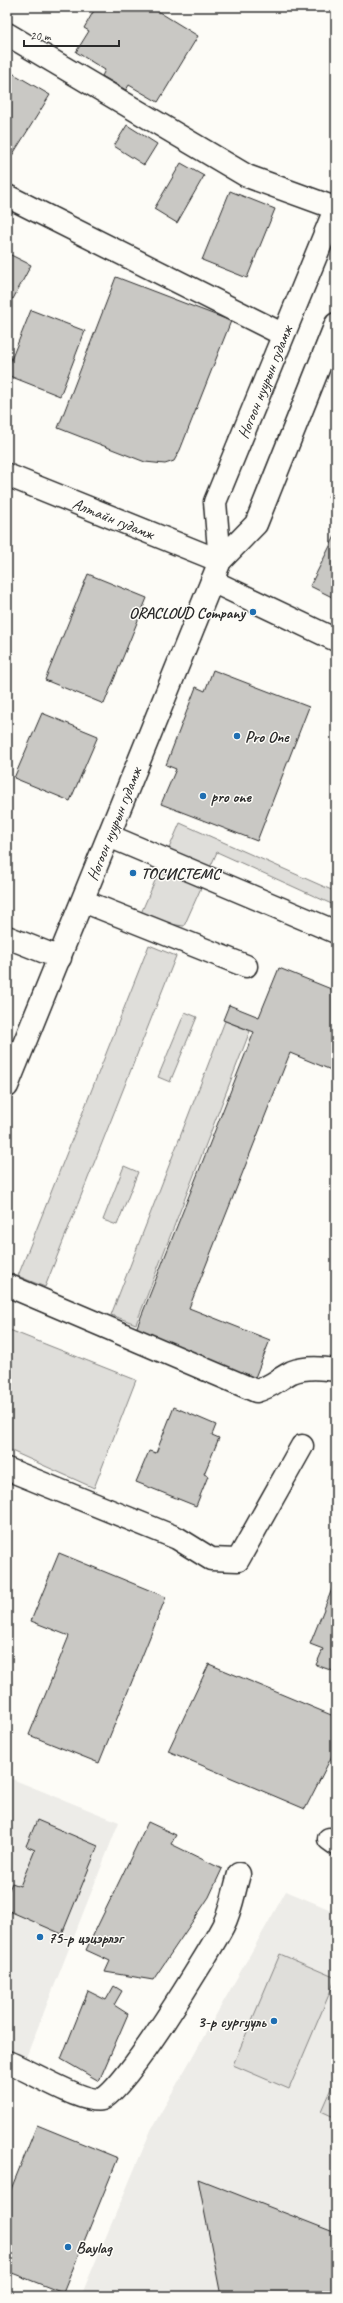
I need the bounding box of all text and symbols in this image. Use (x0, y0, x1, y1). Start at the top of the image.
scale bar (24, 22, 119, 48)
text: 20 m (30, 28, 52, 44)
street label: Ногоон нуурын гудамж (233, 321, 298, 442)
street label: Алтайн гудамж (70, 494, 158, 545)
place label: ORACLOUD Company (129, 603, 247, 623)
marker: ORACLOUD Company (248, 607, 258, 617)
place label: Pro One (245, 727, 290, 747)
marker: Pro One (232, 731, 242, 741)
street label: Ногоон нуурын гудамж (82, 763, 147, 884)
place label: pro one (211, 787, 253, 807)
marker: pro one (198, 791, 208, 801)
place label: ТОСИСТEМС (141, 864, 223, 884)
marker: ТОСИСТEМС (128, 868, 138, 878)
place label: 75-р цэцэрлэг (48, 1928, 125, 1948)
marker: 75-р цэцэрлэг (35, 1932, 45, 1942)
place label: 3-р сургууль (198, 2012, 267, 2032)
marker: 3-р сургууль (269, 2016, 279, 2026)
place label: Baylag (76, 2238, 113, 2258)
marker: Baylag (63, 2242, 73, 2252)

